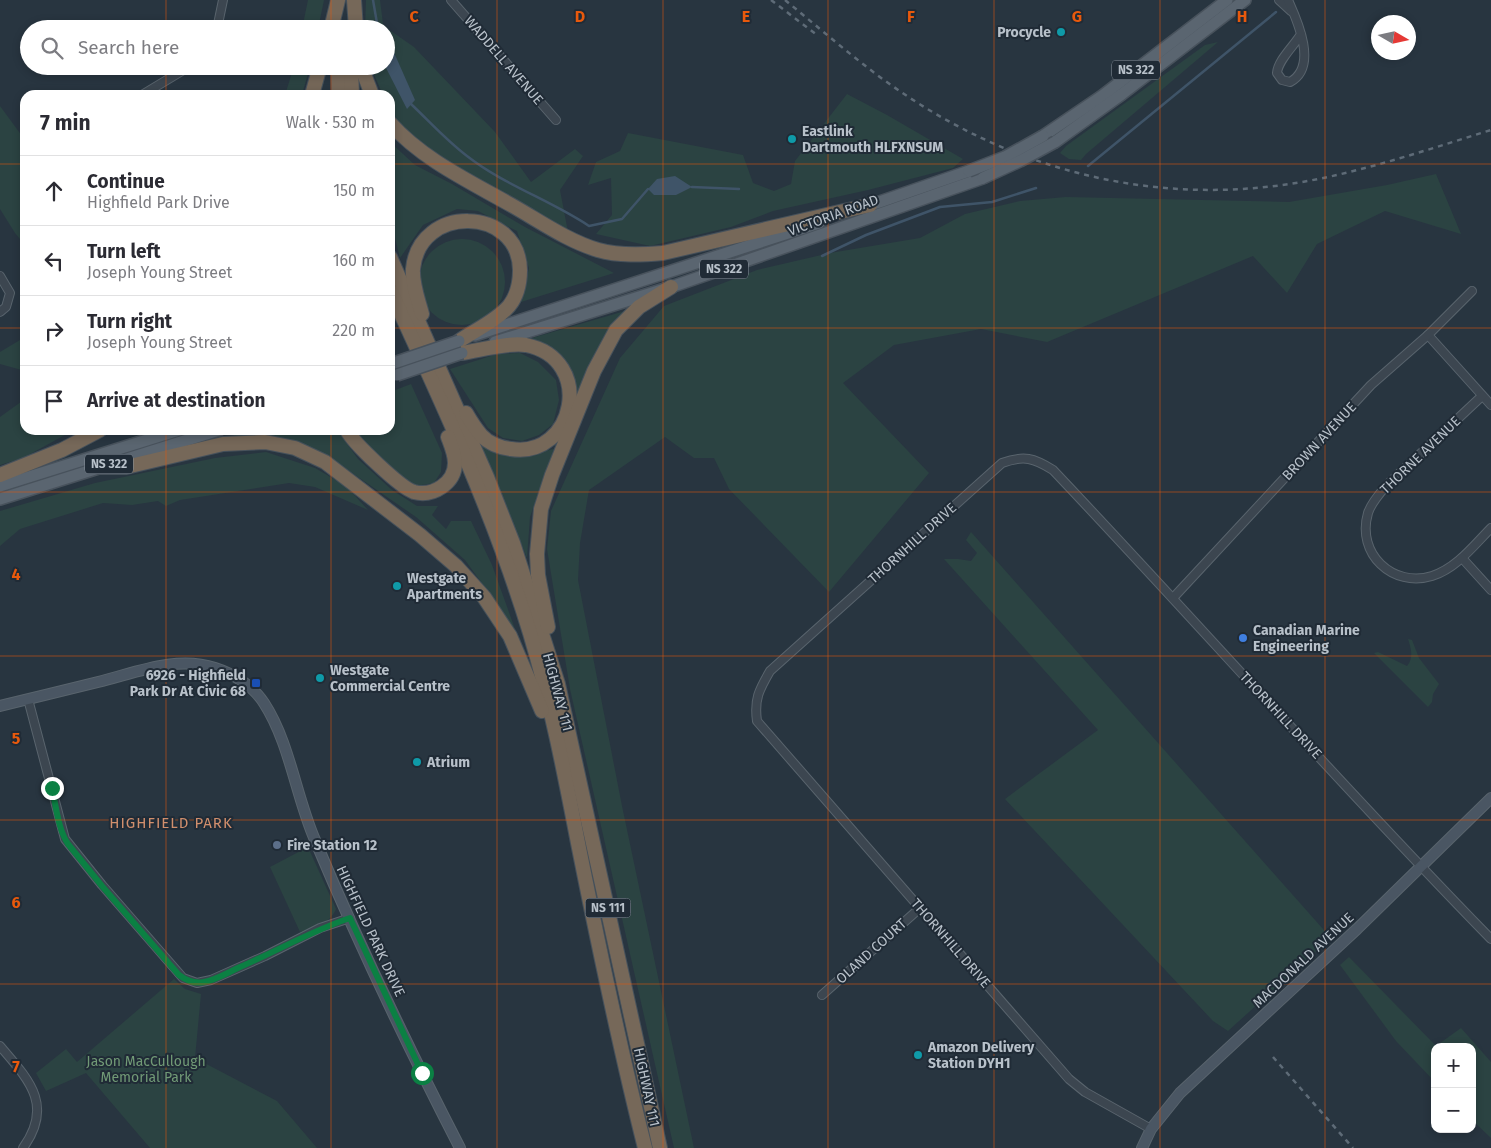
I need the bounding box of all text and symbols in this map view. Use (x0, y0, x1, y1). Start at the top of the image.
text: C (409, 7, 419, 26)
text: D (575, 7, 585, 26)
text: E (742, 7, 750, 26)
text: F (907, 7, 915, 26)
text: G (1072, 7, 1082, 26)
text: H (1237, 7, 1247, 26)
street label: WADDELL AVENUE (460, 12, 547, 108)
north arrow (1371, 15, 1416, 60)
search box (20, 20, 395, 75)
place label: Procycle (997, 24, 1051, 41)
marker: Procycle (1055, 26, 1067, 38)
icon: search (38, 34, 66, 62)
text: Search here (78, 36, 179, 59)
road number: NS 322 (1112, 60, 1160, 80)
text: 7 min (40, 110, 91, 136)
text: Walk · 530 m (286, 113, 375, 132)
place label: Eastlink Dartmouth HLFXNSUM (802, 123, 943, 156)
marker: Eastlink Dartmouth HLFXNSUM (786, 133, 798, 145)
text: Continue (87, 170, 165, 193)
icon: ahead (40, 177, 68, 205)
text: 150 m (333, 181, 375, 200)
street label: VICTORIA ROAD (785, 191, 881, 240)
text: Highfield Park Drive (87, 193, 230, 212)
text: Turn left (87, 240, 161, 263)
icon: left (40, 247, 68, 275)
text: 160 m (333, 251, 375, 270)
road number: NS 322 (700, 260, 748, 278)
text: Joseph Young Street (87, 263, 232, 282)
text: Turn right (87, 310, 172, 333)
icon: right (40, 317, 68, 345)
text: 220 m (332, 321, 375, 340)
text: Joseph Young Street (87, 333, 232, 352)
icon: arrive (40, 387, 68, 415)
text: Arrive at destination (87, 389, 266, 412)
street label: BROWN AVENUE (1279, 399, 1360, 484)
street label: THORNE AVENUE (1377, 413, 1464, 498)
road number: NS 322 (85, 454, 133, 474)
street label: THORNHILL DRIVE (865, 499, 960, 587)
text: 4 (11, 565, 21, 584)
place label: Westgate Apartments (406, 570, 482, 603)
marker: Westgate Apartments (391, 580, 403, 592)
place label: Canadian Marine Engineering (1253, 622, 1360, 655)
marker: Canadian Marine Engineering (1237, 632, 1249, 644)
street label: HIGHWAY 111 (539, 651, 576, 733)
place label: Westgate Commercial Centre (330, 662, 450, 695)
place label: 6926 - Highfield Park Dr At Civic 68 (130, 667, 246, 700)
street label: THORNHILL DRIVE (1236, 668, 1325, 762)
marker: Westgate Commercial Centre (314, 672, 326, 684)
marker: 6926 - Highfield Park Dr At Civic 68 (250, 677, 262, 689)
text: 5 (12, 729, 21, 748)
place label: Atrium (426, 754, 470, 771)
marker: Atrium (411, 756, 423, 768)
route end (41, 777, 64, 800)
district label: HIGHFIELD PARK (109, 814, 233, 832)
place label: Fire Station 12 (287, 837, 377, 854)
marker: Fire Station 12 (271, 839, 283, 851)
street label: HIGHFIELD PARK DRIVE (333, 863, 408, 1000)
text: 6 (11, 893, 21, 912)
street label: THORNHILL DRIVE (907, 895, 994, 991)
road number: NS 111 (586, 898, 630, 918)
street label: MACDONALD AVENUE (1249, 909, 1357, 1012)
street label: OLAND COURT (833, 915, 911, 987)
place label: Amazon Delivery Station DYH1 (927, 1039, 1035, 1072)
map controls (1431, 1043, 1476, 1133)
button: + (1431, 1043, 1476, 1088)
street label: HIGHWAY 111 (630, 1046, 663, 1128)
marker: Amazon Delivery Station DYH1 (912, 1049, 924, 1061)
park label: Jason MacCullough Memorial Park (86, 1053, 206, 1086)
text: 7 (12, 1057, 20, 1076)
route start (411, 1062, 434, 1085)
button: − (1431, 1088, 1476, 1133)

